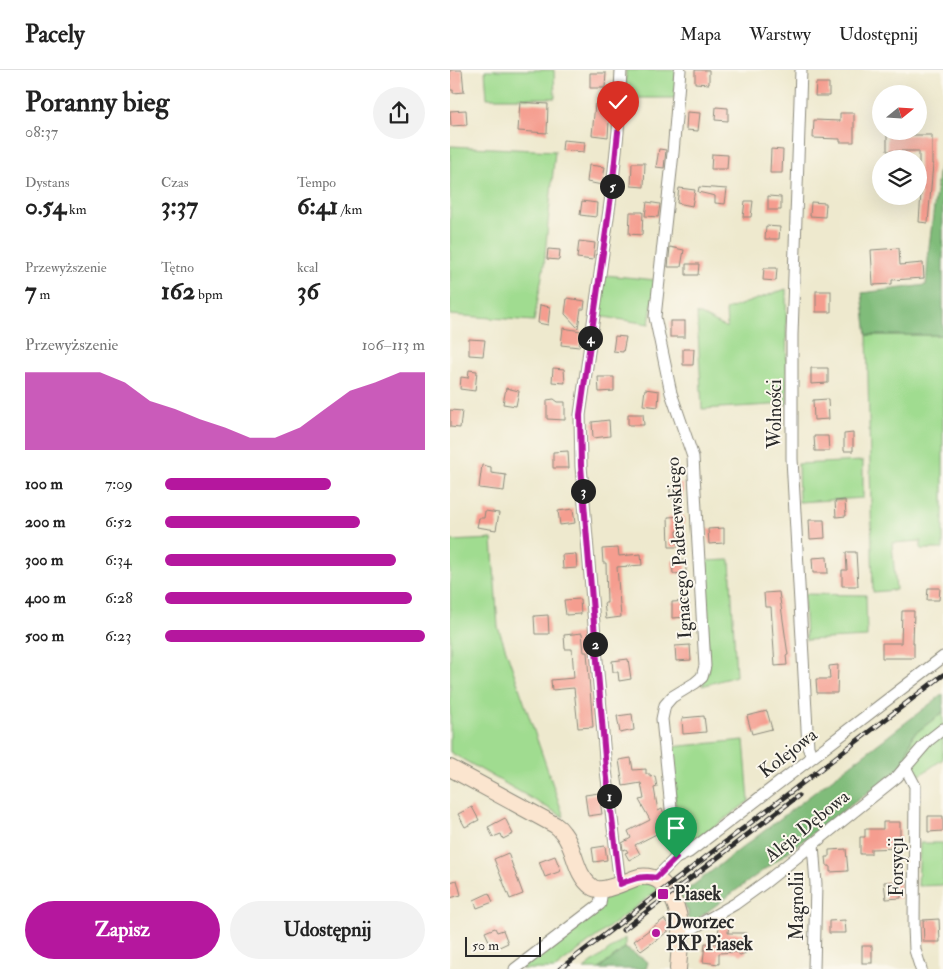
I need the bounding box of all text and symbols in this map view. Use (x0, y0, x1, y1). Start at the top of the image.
text: Pacely (25, 19, 85, 50)
text: Mapa (680, 23, 721, 46)
text: Warstwy (749, 23, 811, 46)
text: Udostępnij (839, 23, 918, 46)
pin (597, 81, 639, 132)
text: Poranny bieg (25, 85, 169, 120)
north arrow (872, 85, 928, 140)
map controls (872, 85, 927, 205)
button: share (373, 87, 425, 139)
icon: check (604, 88, 632, 116)
text: 08:37 (25, 122, 58, 142)
button: layers (872, 150, 927, 205)
text: Dystans (25, 174, 70, 191)
text: Czas (161, 174, 189, 191)
text: Tempo (297, 174, 336, 191)
pin: 5 (600, 174, 624, 198)
text: 5 (609, 178, 616, 195)
text: 0.54 (25, 191, 66, 222)
text: 3:37 (161, 191, 198, 222)
text: 6:41 (297, 191, 338, 222)
text: km (66, 201, 87, 218)
text: /km (338, 201, 362, 218)
text: Przewyższenie (25, 259, 107, 276)
text: Tętno (161, 259, 194, 276)
text: kcal (297, 259, 318, 276)
text: 7 (25, 276, 36, 307)
text: 162 (161, 276, 195, 307)
text: 36 (297, 276, 319, 307)
text: m (36, 286, 50, 303)
text: bpm (195, 286, 223, 303)
pin: 4 (578, 326, 602, 350)
text: 4 (587, 330, 594, 347)
text: Przewyższenie (25, 335, 118, 355)
text: 106–113 m (362, 335, 425, 355)
street label: Wolności (763, 379, 787, 450)
street label: Ignacego Paderewskiego (661, 456, 697, 640)
text: 100 m (25, 474, 63, 494)
text: 7:09 (105, 474, 133, 494)
pin: 3 (570, 478, 596, 504)
text: 3 (581, 483, 586, 500)
text: 200 m (25, 512, 65, 532)
text: 6:52 (105, 512, 132, 532)
text: 300 m (25, 550, 63, 570)
text: 6:34 (105, 550, 132, 570)
text: 400 m (25, 588, 66, 608)
text: 6:28 (105, 588, 133, 608)
text: 500 m (25, 626, 64, 646)
text: 6:23 (105, 626, 131, 646)
pin: 2 (582, 632, 608, 656)
text: 2 (592, 636, 599, 653)
street label: Kolejowa (754, 723, 822, 783)
pin: 1 (596, 784, 622, 808)
street label: Aleja Dębowa (759, 784, 854, 868)
text: 1 (607, 788, 612, 805)
pin (655, 807, 697, 858)
icon: arrive (662, 814, 690, 842)
street label: Forsycji (885, 837, 909, 897)
street label: Magnolii (785, 871, 809, 941)
place label: Piasek (674, 882, 722, 906)
marker: Piasek (656, 887, 670, 901)
button: Zapisz (25, 901, 220, 959)
button: Udostępnij (230, 901, 425, 959)
place label: Dworzec PKP Piasek (666, 910, 754, 956)
marker: Dworzec PKP Piasek (650, 927, 662, 939)
scale bar (465, 934, 541, 957)
text: 50 m (472, 937, 499, 954)

